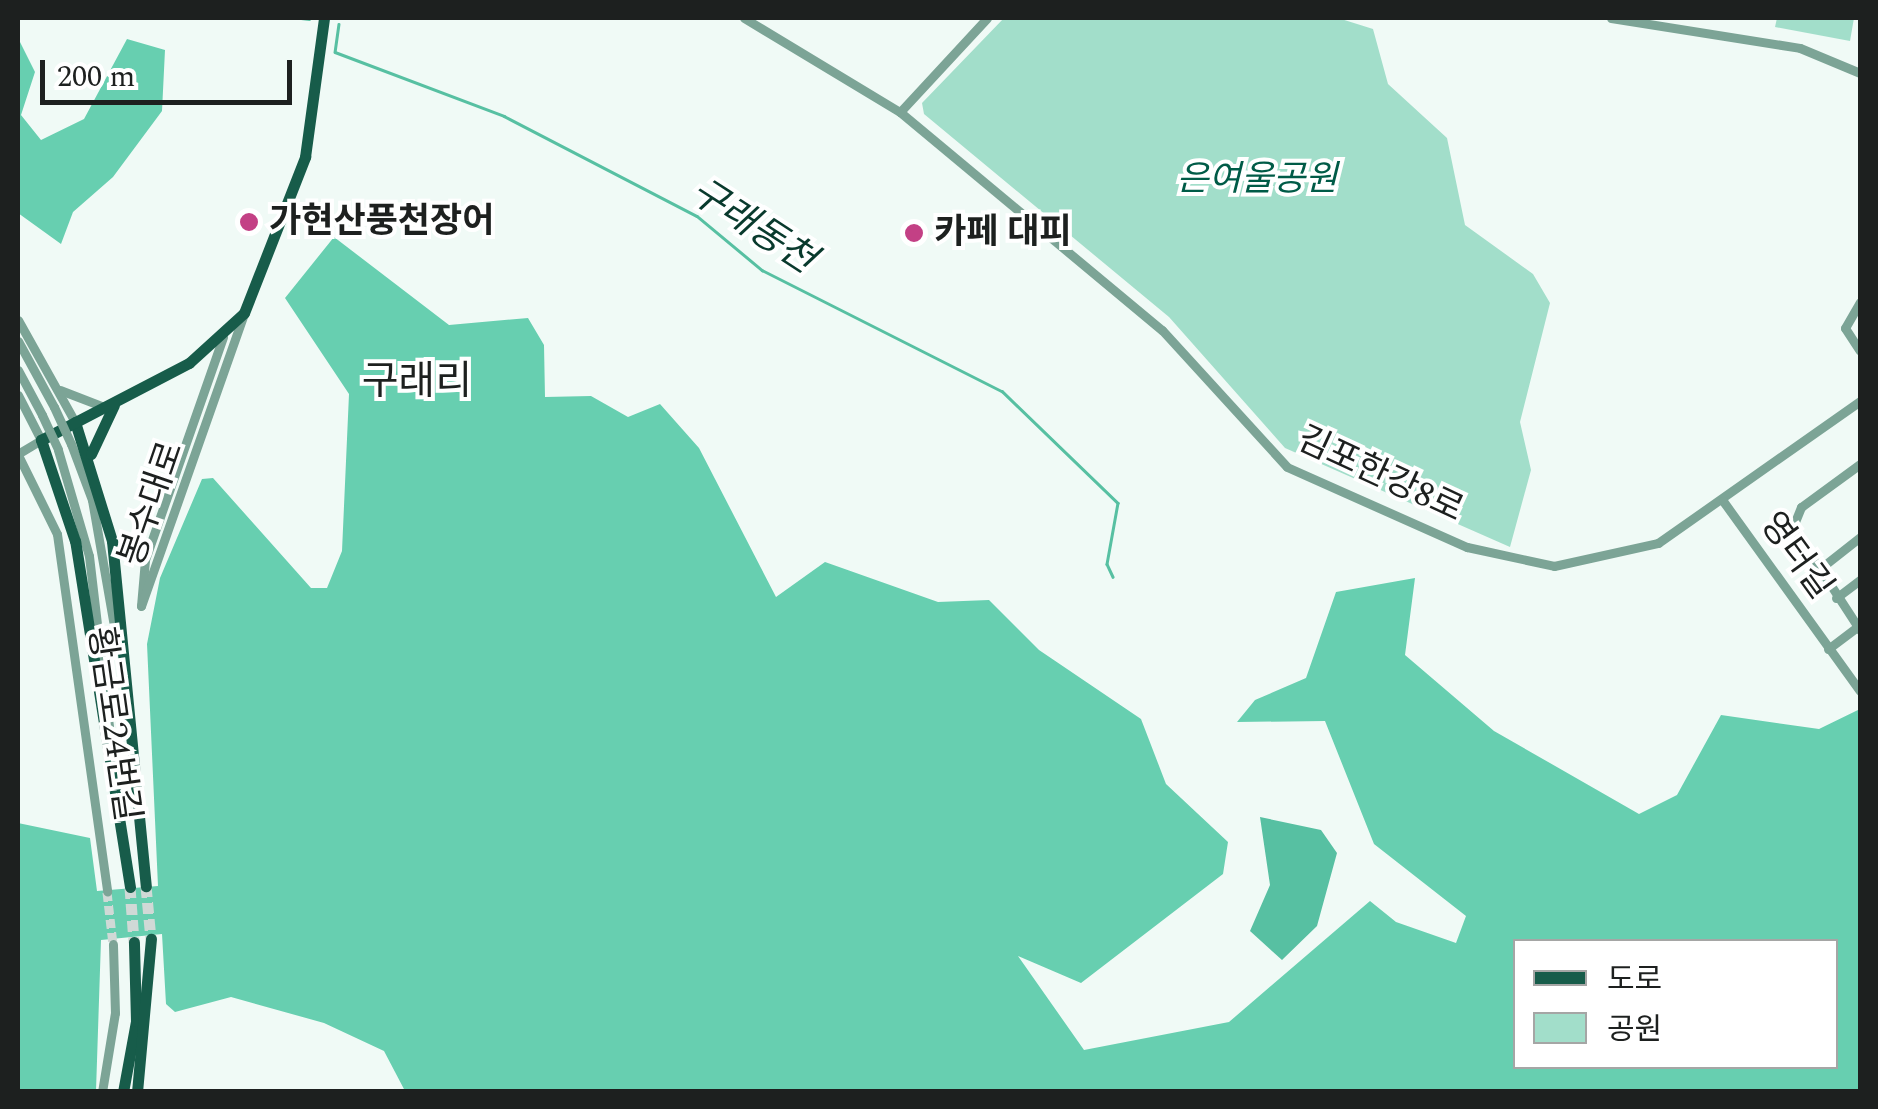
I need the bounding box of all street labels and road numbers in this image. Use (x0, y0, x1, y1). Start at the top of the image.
street label: 김포한강8로 (1290, 418, 1470, 532)
street label: 봉수대로 (111, 436, 193, 572)
street label: 영터길 (1751, 505, 1841, 607)
street label: 황금로24번길 (79, 624, 147, 824)

